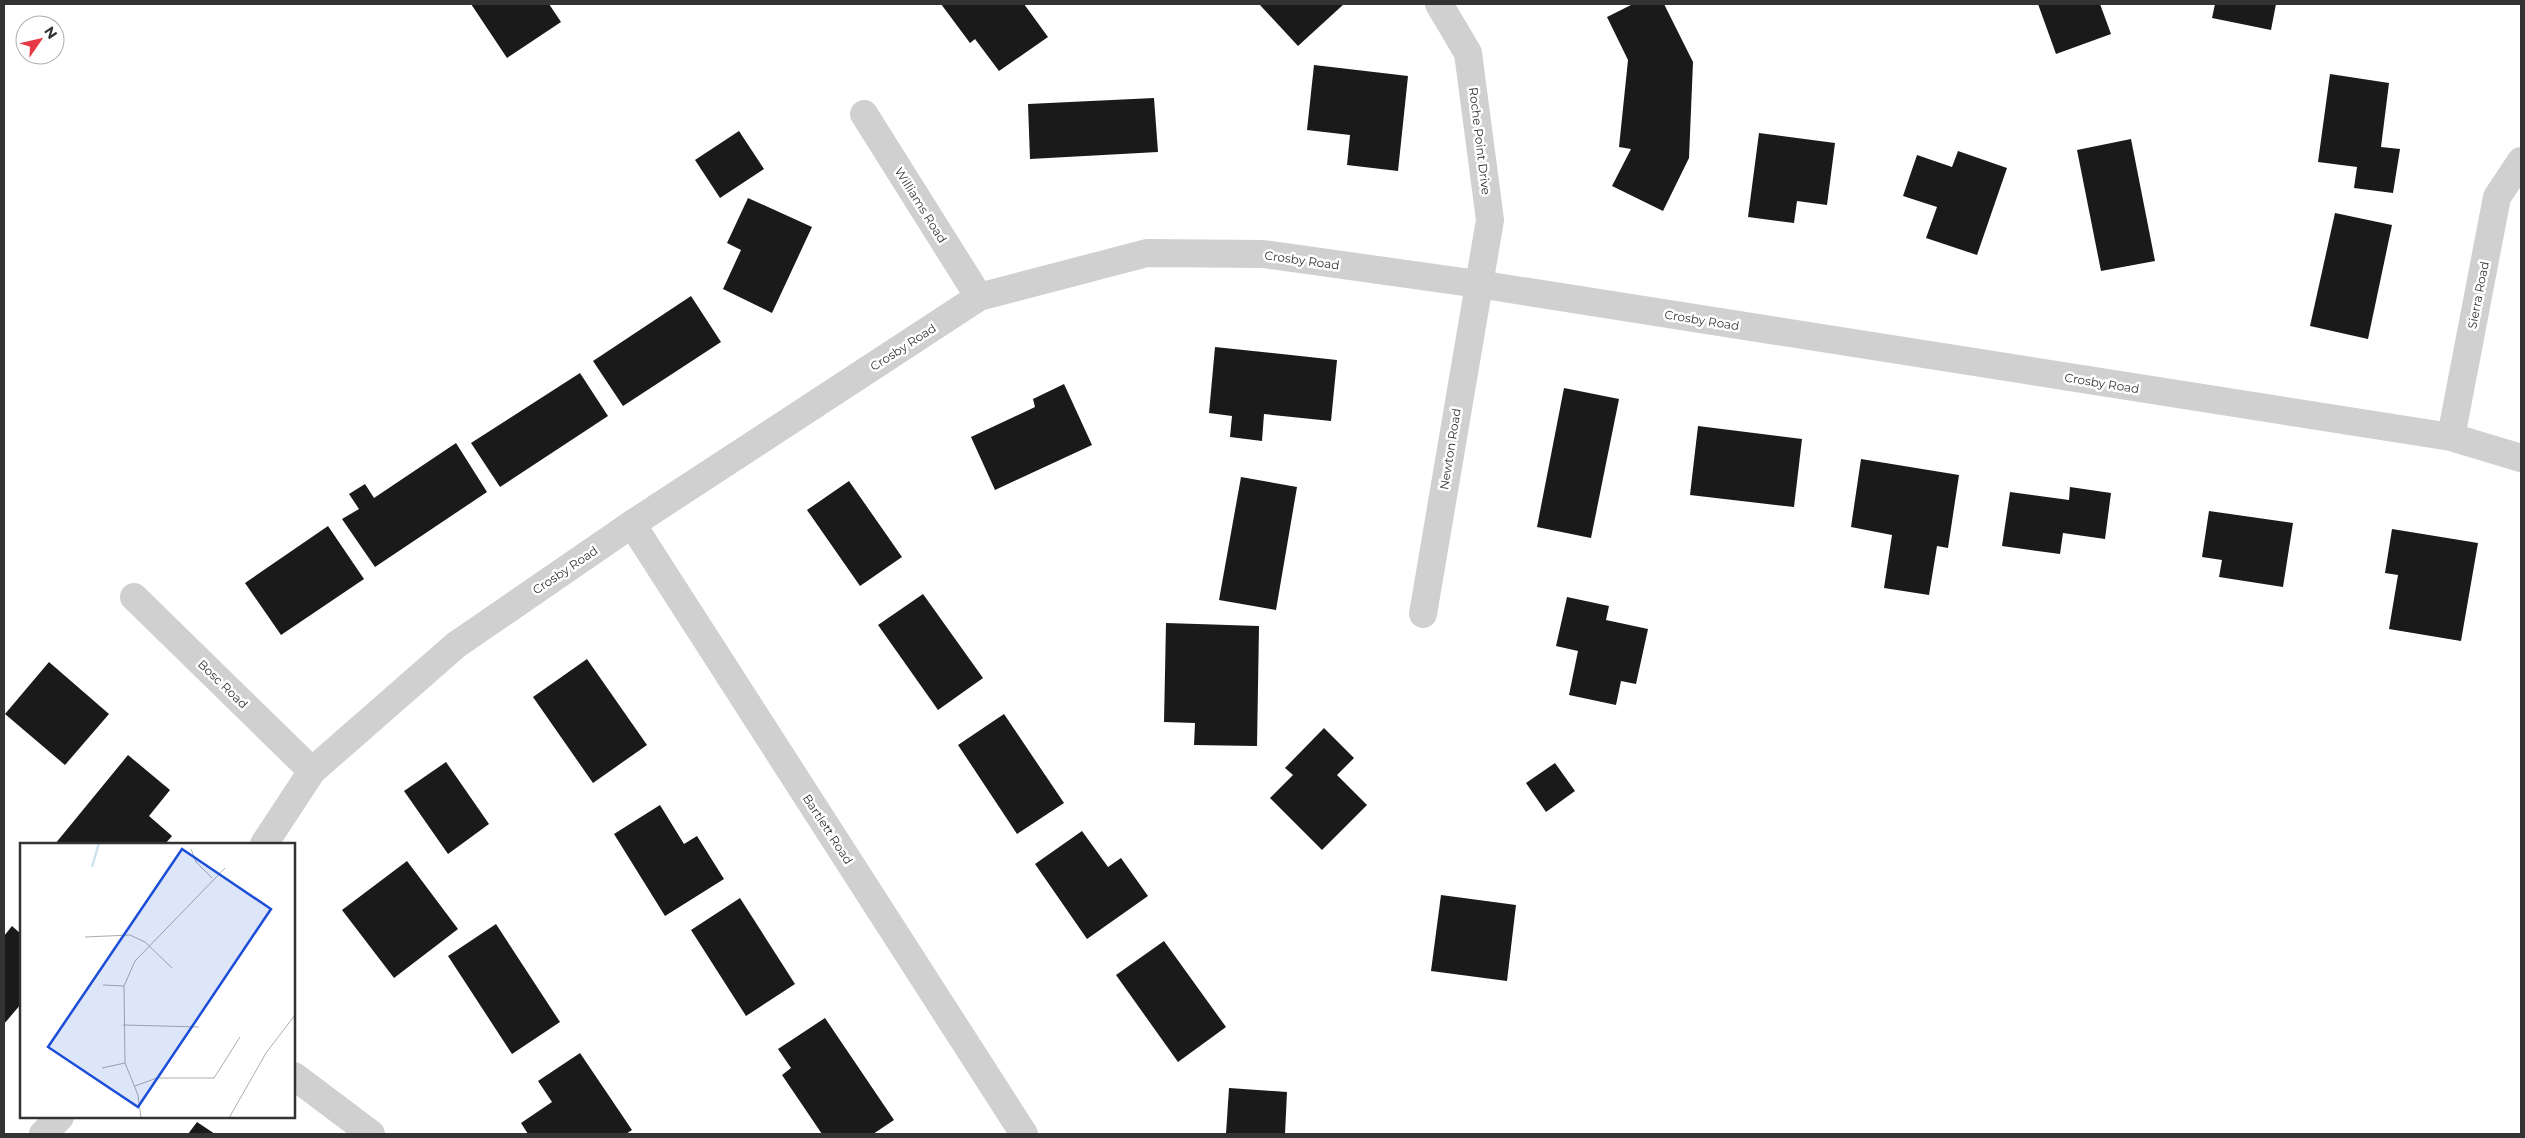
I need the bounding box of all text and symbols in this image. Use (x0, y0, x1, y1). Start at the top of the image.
north arrow (15, 15, 65, 65)
text: N (40, 23, 61, 42)
street label: Roche Point Drive (1466, 86, 1494, 196)
street label: Williams Road (892, 164, 950, 246)
street label: Crosby Road (1264, 247, 1340, 273)
street label: Sierra Road (2464, 260, 2492, 330)
street label: Crosby Road (1664, 307, 1740, 333)
street label: Crosby Road (867, 320, 939, 374)
street label: Crosby Road (2064, 370, 2140, 396)
street label: Newton Road (1436, 407, 1464, 491)
street label: Crosby Road (529, 543, 601, 597)
street label: Bosc Road (195, 656, 251, 712)
street label: Bartlett Road (800, 791, 856, 867)
inset map (20, 843, 295, 1118)

